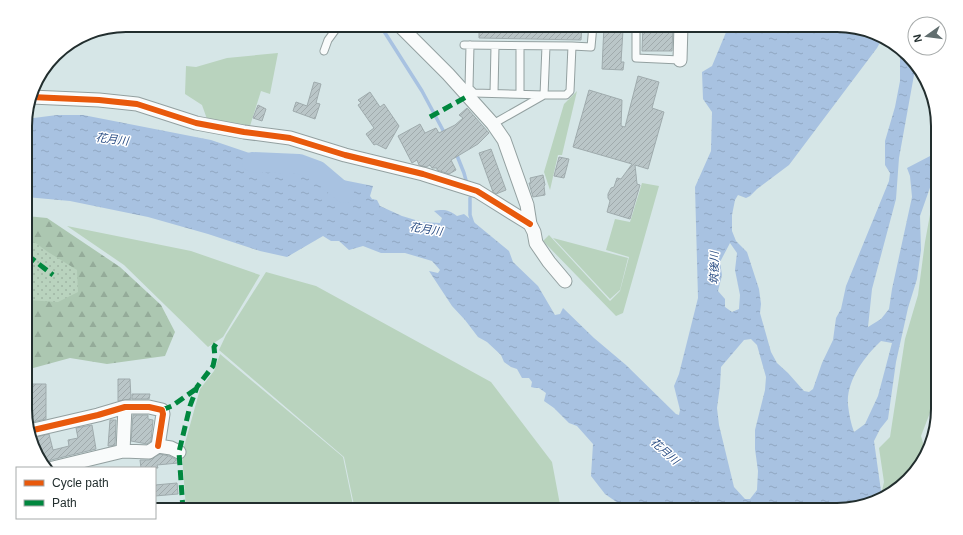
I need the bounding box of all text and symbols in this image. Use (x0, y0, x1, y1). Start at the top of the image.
north arrow (907, 16, 947, 56)
text: N (911, 33, 924, 44)
water label: 花月川 (95, 131, 130, 147)
water label: 花月川 (409, 220, 444, 238)
water label: 筑後川 (708, 250, 720, 285)
water label: 花月川 (649, 436, 682, 467)
legend (16, 467, 156, 519)
text: Cycle path (52, 476, 109, 490)
text: Path (52, 496, 77, 510)

